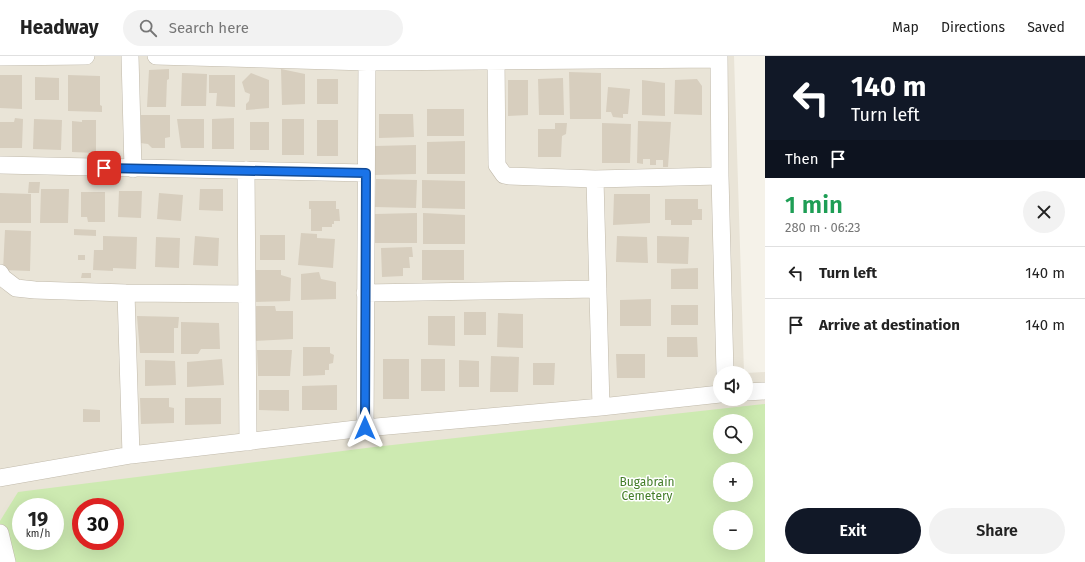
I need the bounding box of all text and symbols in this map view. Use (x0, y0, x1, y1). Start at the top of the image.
search box (123, 10, 403, 46)
text: Headway (20, 16, 99, 39)
icon: search (137, 17, 159, 39)
text: Search here (169, 19, 249, 37)
text: Map (892, 19, 919, 36)
text: Directions (941, 19, 1005, 36)
text: Saved (1027, 19, 1065, 36)
text: 140 m (851, 70, 927, 103)
icon: left (785, 72, 837, 124)
text: Turn left (851, 104, 920, 126)
icon: arrive (827, 148, 849, 170)
text: Then (785, 150, 819, 168)
pin (87, 151, 121, 185)
icon: arrive (93, 157, 115, 179)
text: 1 min (785, 191, 843, 219)
button: close (1023, 191, 1065, 233)
text: 280 m · 06:23 (785, 220, 861, 235)
icon: left (785, 262, 807, 284)
text: Turn left (819, 264, 877, 282)
text: 140 m (1025, 264, 1065, 282)
icon: arrive (785, 314, 807, 336)
text: Arrive at destination (819, 316, 960, 334)
text: 140 m (1025, 316, 1065, 334)
map controls (713, 366, 753, 550)
button: sound (713, 366, 753, 406)
position arrow (344, 407, 386, 449)
button: search (713, 414, 753, 454)
button: + (713, 462, 753, 502)
park label: Bugabrain Cemetery (619, 475, 675, 503)
speed limit sign: 30 (72, 498, 124, 550)
text: 19 (28, 507, 48, 531)
button: Exit (785, 508, 921, 554)
button: Share (929, 508, 1065, 554)
button: − (713, 510, 753, 550)
text: km/h (26, 528, 50, 540)

